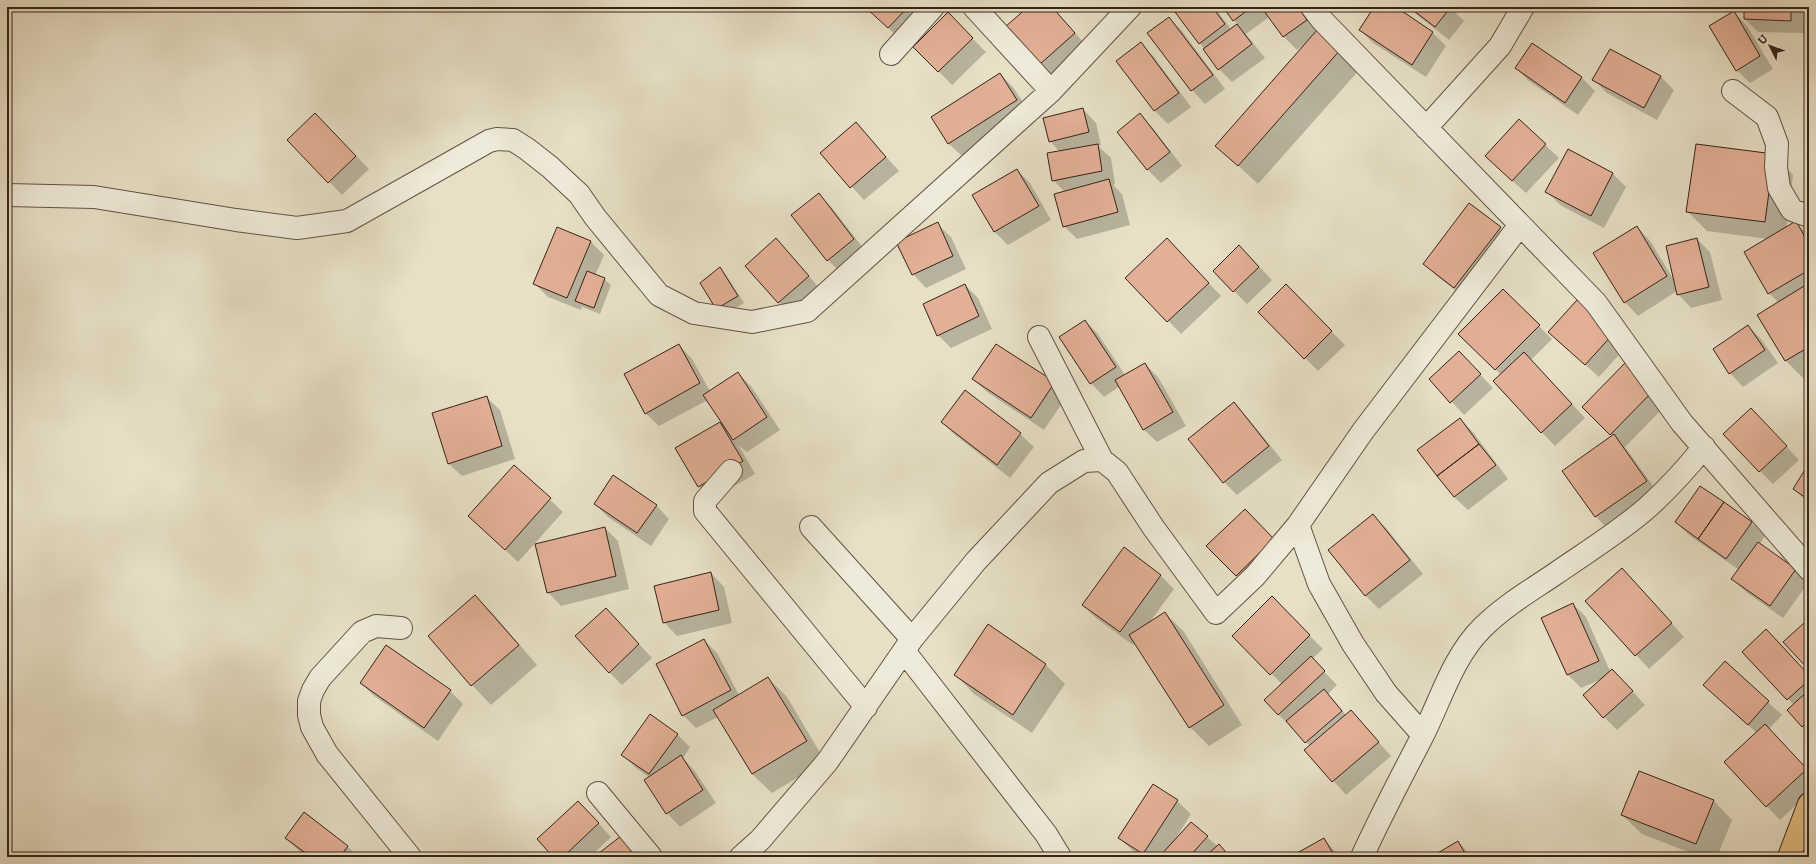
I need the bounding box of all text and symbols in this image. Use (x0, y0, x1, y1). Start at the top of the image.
north arrow (1750, 26, 1790, 66)
text: U (1755, 32, 1772, 48)

